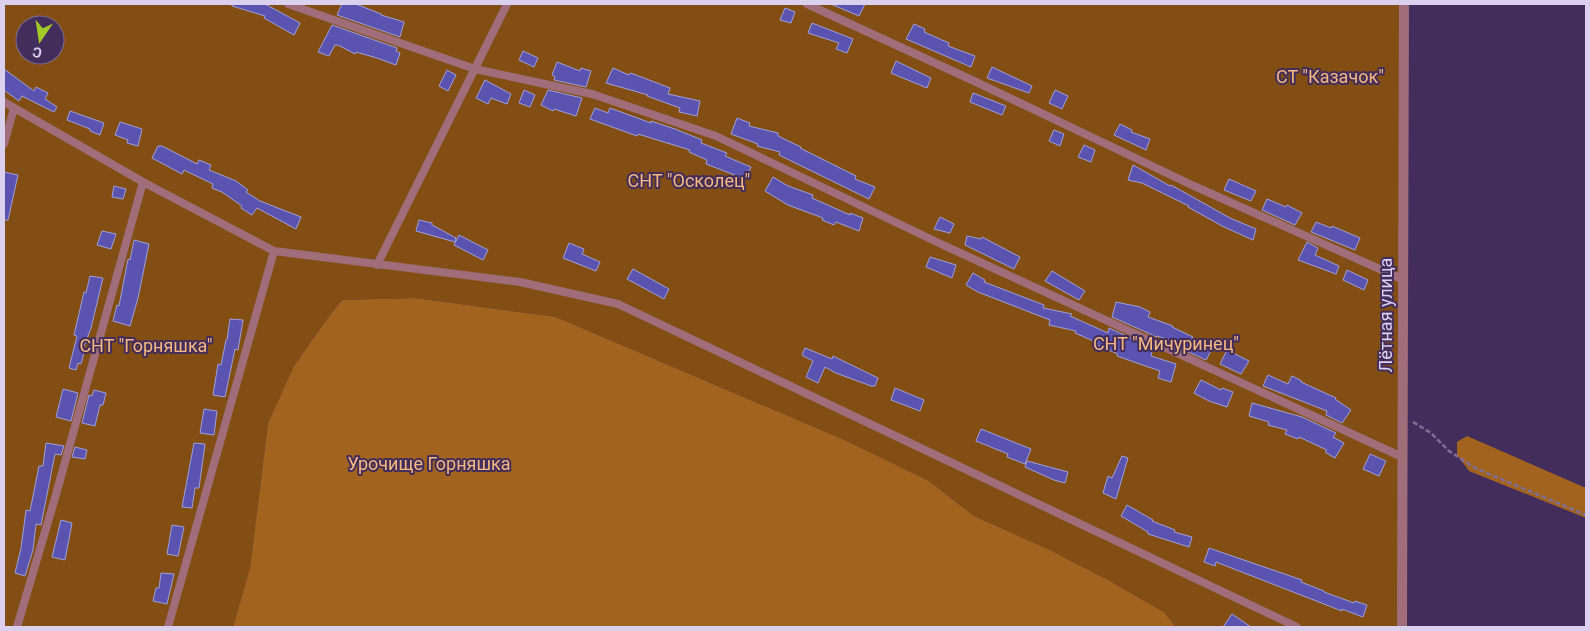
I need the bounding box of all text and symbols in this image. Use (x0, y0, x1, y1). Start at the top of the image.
north arrow (15, 15, 65, 65)
text: С (31, 44, 43, 61)
park label: СТ "Казачок" (1276, 66, 1384, 87)
park label: СНТ "Осколец" (628, 170, 750, 191)
street label: Лётная улица (1375, 258, 1396, 372)
park label: СНТ "Мичуринец" (1093, 333, 1239, 354)
park label: СНТ "Горняшка" (79, 335, 213, 356)
park label: Урочище Горняшка (347, 453, 511, 474)

